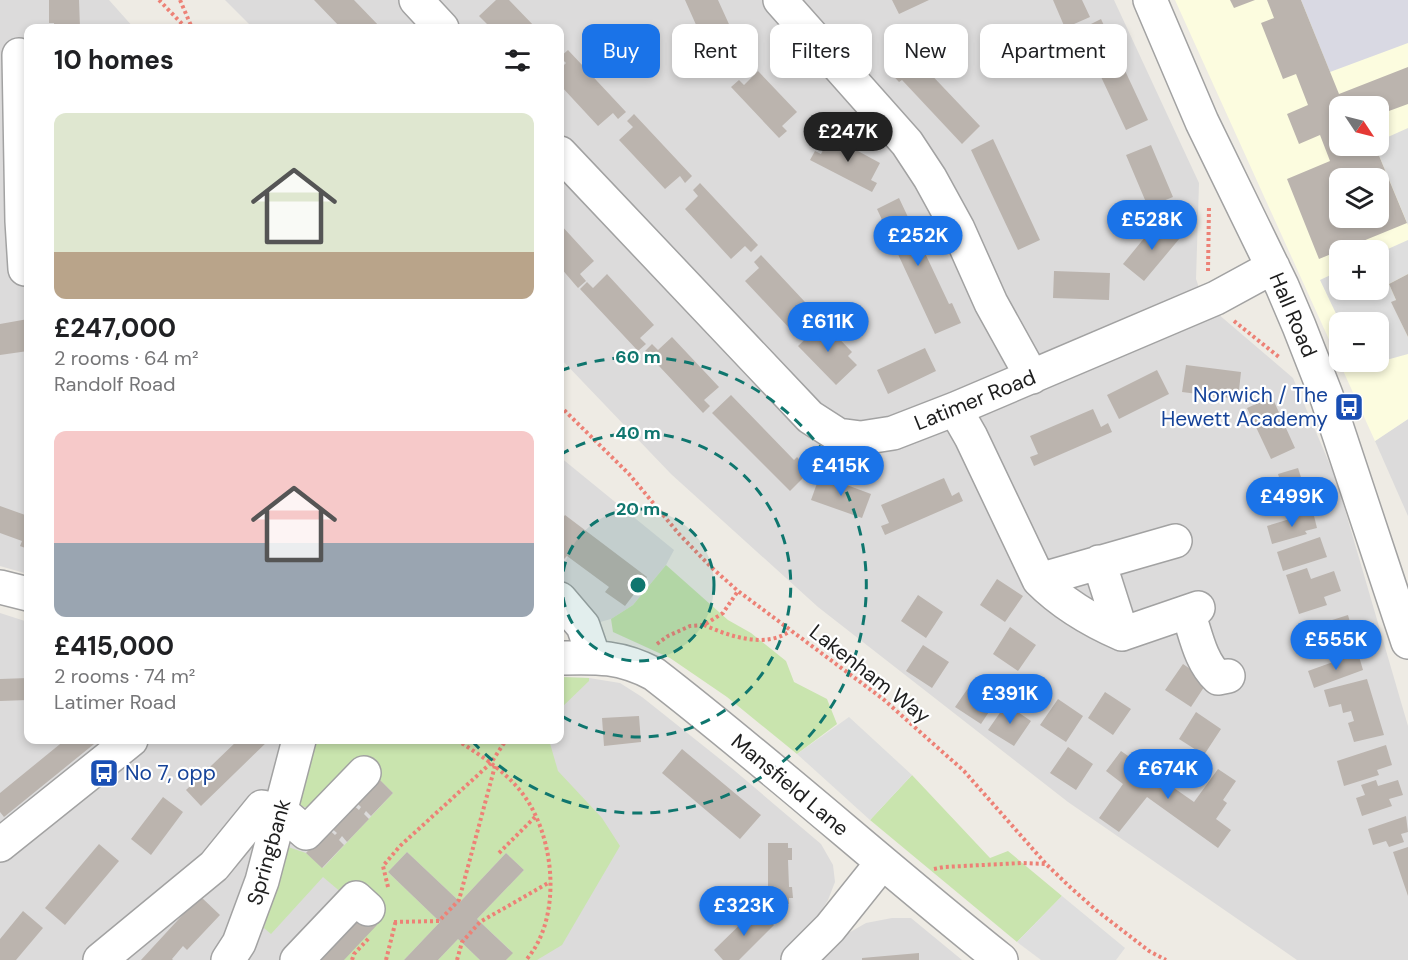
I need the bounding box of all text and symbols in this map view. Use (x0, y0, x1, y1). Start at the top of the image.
chip: Buy (582, 24, 660, 78)
chip: Rent (672, 24, 758, 78)
chip: Filters (770, 24, 872, 78)
chip: New (884, 24, 968, 78)
chip: Apartment (980, 24, 1127, 78)
text: 10 homes (54, 43, 174, 77)
icon: filters (501, 44, 534, 77)
north arrow (1329, 96, 1389, 156)
map controls (1329, 96, 1389, 372)
pin: £247K (806, 112, 890, 163)
text: £247K (818, 118, 878, 144)
icon: home (240, 152, 348, 260)
button: layers (1329, 168, 1389, 228)
pin: £528K (1110, 200, 1194, 251)
text: £528K (1121, 206, 1183, 232)
pin: £252K (876, 216, 960, 267)
text: £252K (888, 222, 948, 248)
button: + (1329, 240, 1389, 300)
street label: Hall Road (1263, 268, 1323, 362)
pin: £611K (786, 302, 870, 353)
text: £611K (802, 308, 854, 334)
text: £247,000 (54, 311, 176, 345)
button: − (1329, 312, 1389, 372)
text: 2 rooms · 64 m² (54, 345, 198, 371)
text: 60 m (615, 345, 661, 369)
street label: Latimer Road (910, 363, 1040, 437)
text: Randolf Road (54, 371, 176, 397)
place label: Norwich / The Hewett Academy (1161, 381, 1328, 433)
bus stop icon: Norwich / The Hewett Academy (1333, 391, 1365, 423)
text: 40 m (615, 421, 661, 445)
pin: £415K (799, 446, 883, 497)
text: £415K (812, 452, 870, 478)
icon: home (240, 470, 348, 578)
pin: £499K (1250, 477, 1334, 528)
text: £499K (1260, 483, 1324, 509)
text: 20 m (616, 497, 660, 521)
centre of rings (628, 575, 648, 595)
street label: Lakenham Way (804, 618, 936, 730)
pin: £555K (1294, 620, 1378, 671)
text: £555K (1305, 626, 1367, 652)
text: £415,000 (54, 629, 174, 663)
text: 2 rooms · 74 m² (54, 663, 195, 689)
pin: £391K (968, 674, 1052, 725)
text: £391K (981, 680, 1039, 706)
text: Latimer Road (54, 689, 176, 715)
street label: Mansfield Lane (725, 728, 855, 842)
pin: £674K (1126, 749, 1210, 800)
text: £674K (1138, 755, 1198, 781)
bus stop icon: No 7, opp (88, 757, 120, 789)
place label: No 7, opp (125, 759, 216, 787)
street label: Springbank (241, 795, 298, 908)
pin: £323K (702, 886, 786, 937)
text: £323K (713, 892, 775, 918)

